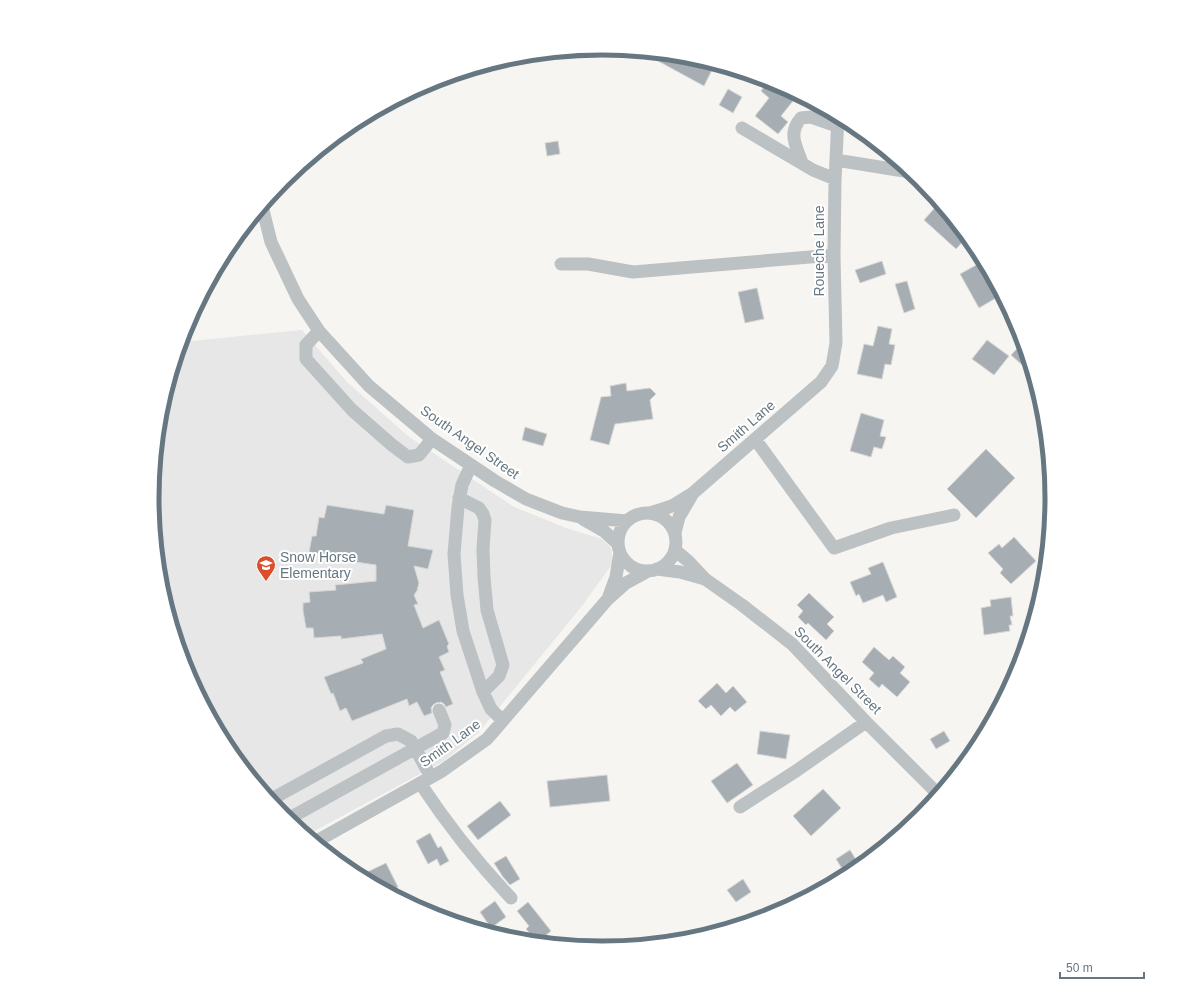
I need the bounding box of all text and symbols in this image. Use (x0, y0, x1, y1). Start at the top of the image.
street label: Roueche Lane (811, 205, 827, 297)
street label: Smith Lane (714, 397, 778, 455)
street label: South Angel Street (418, 402, 522, 482)
place label: Snow Horse Elementary (280, 549, 356, 581)
school or university icon: Snow Horse Elementary (255, 554, 277, 582)
street label: South Angel Street (791, 623, 885, 717)
street label: Smith Lane (417, 716, 484, 770)
scale bar (1060, 954, 1144, 980)
text: 50 m (1066, 961, 1093, 975)

